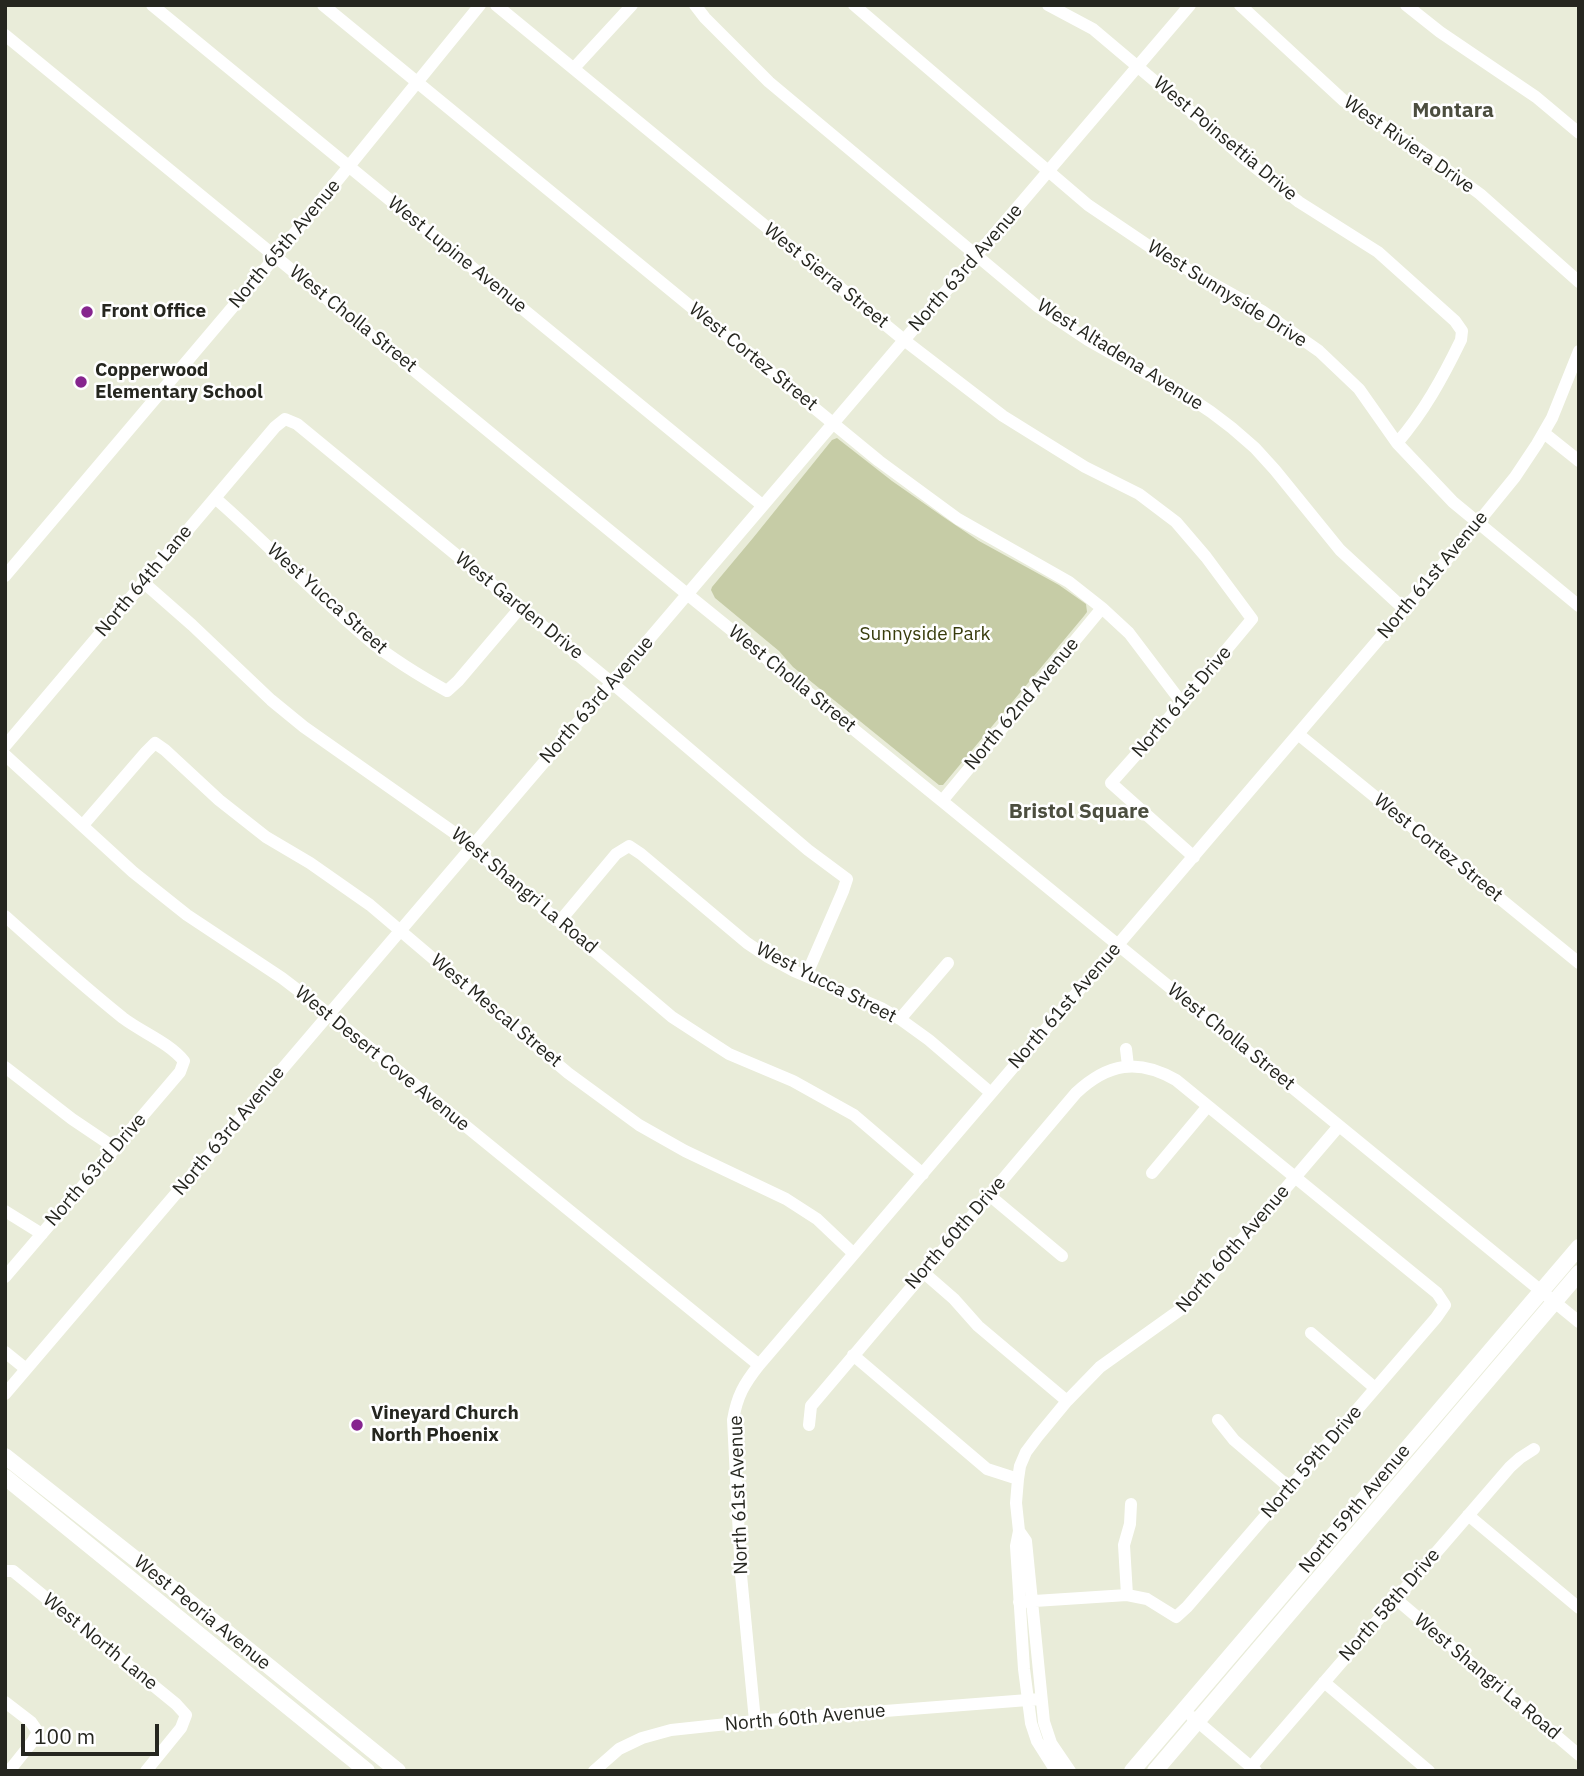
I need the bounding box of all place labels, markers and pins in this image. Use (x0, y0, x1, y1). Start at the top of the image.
place label: Front Office (101, 301, 206, 323)
marker: Front Office (79, 304, 95, 320)
place label: Copperwood Elementary School (95, 360, 263, 404)
marker: Copperwood Elementary School (73, 374, 89, 390)
place label: Vineyard Church North Phoenix (371, 1403, 519, 1447)
marker: Vineyard Church North Phoenix (349, 1417, 365, 1433)

